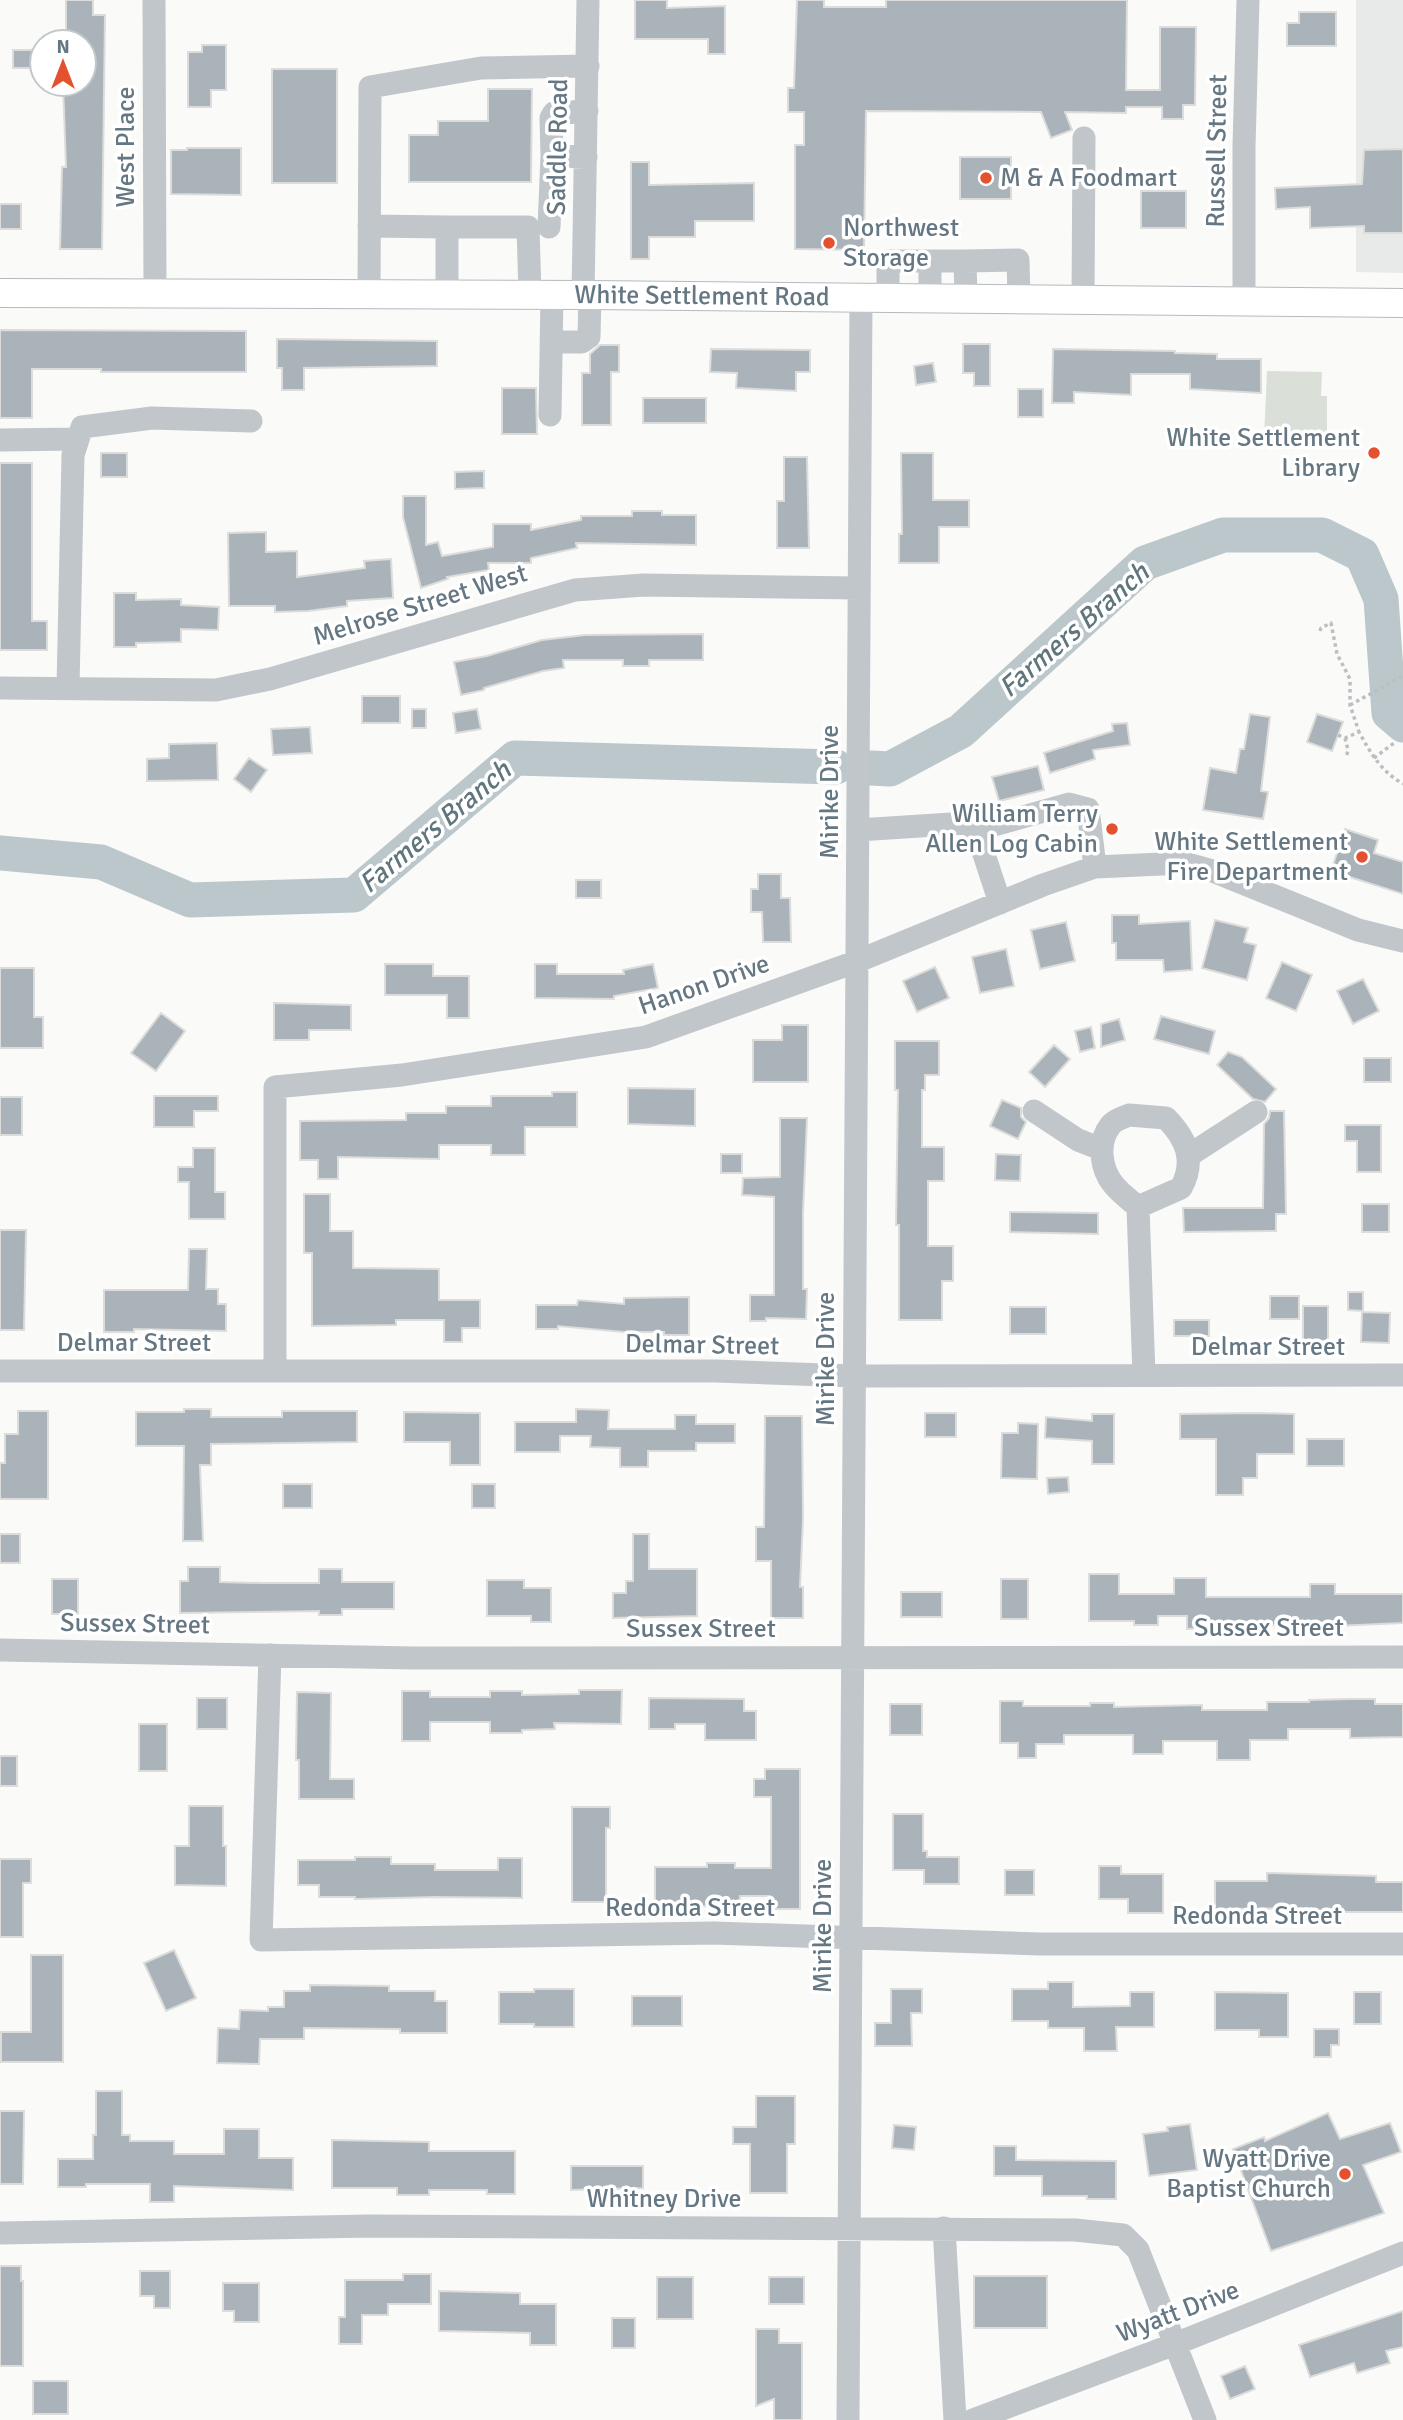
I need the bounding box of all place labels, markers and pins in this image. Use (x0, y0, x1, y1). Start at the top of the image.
place label: M & A Foodmart (1000, 162, 1177, 194)
marker: M & A Foodmart (978, 170, 994, 186)
place label: Northwest Storage (843, 212, 959, 274)
marker: Northwest Storage (821, 235, 837, 251)
place label: White Settlement Library (1166, 422, 1360, 484)
marker: White Settlement Library (1366, 445, 1382, 461)
place label: William Terry Allen Log Cabin (925, 798, 1098, 860)
marker: William Terry Allen Log Cabin (1104, 821, 1120, 837)
place label: White Settlement Fire Department (1154, 826, 1348, 888)
marker: White Settlement Fire Department (1354, 849, 1370, 865)
place label: Wyatt Drive Baptist Church (1166, 2143, 1331, 2205)
marker: Wyatt Drive Baptist Church (1337, 2166, 1353, 2182)

